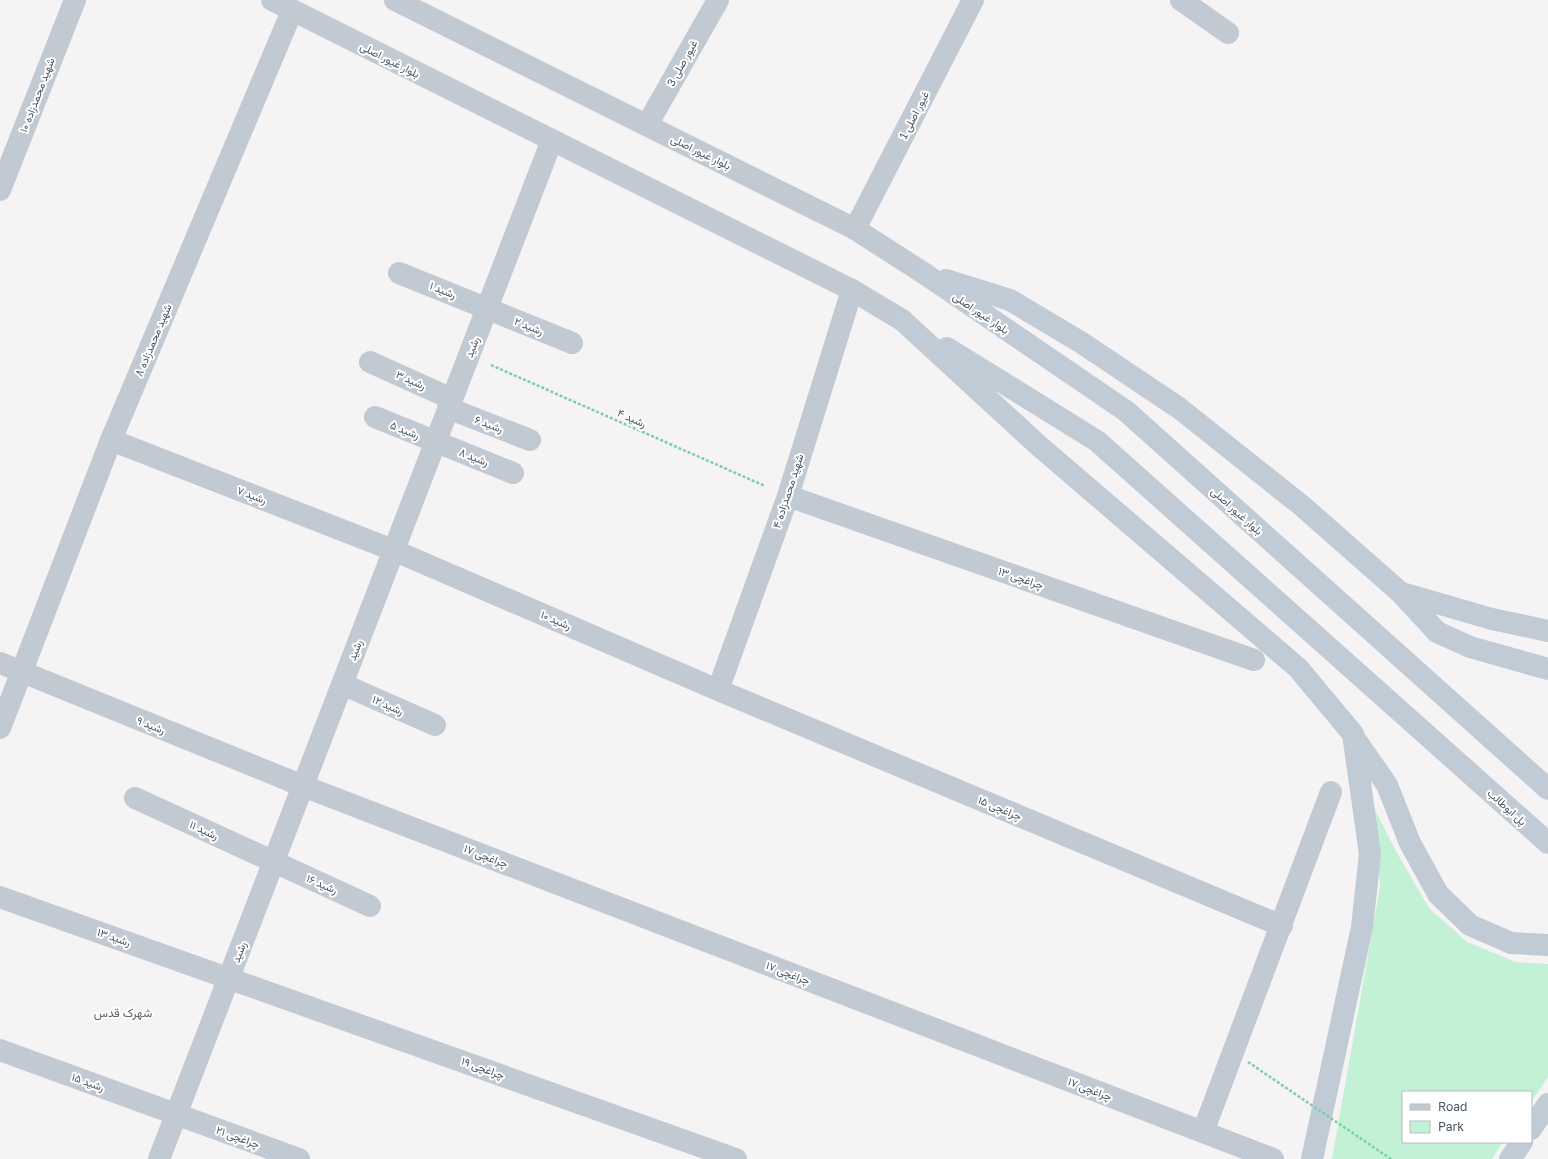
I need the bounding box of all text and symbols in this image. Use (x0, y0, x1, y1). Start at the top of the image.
street label: غیور صلی 3 (664, 37, 701, 89)
street label: بلوار غیور اصلی (358, 39, 422, 81)
street label: شهید محمدزاده ۱۰ (16, 55, 58, 134)
street label: غیور اصلی 1 (896, 88, 932, 141)
street label: بلوار غیور اصلی (669, 131, 733, 173)
street label: رشید ۱ (428, 278, 459, 302)
street label: بلوار غیور اصلی (950, 289, 1012, 337)
street label: شهید محمدزاده ۸ (131, 301, 175, 378)
street label: رشید ۲ (512, 314, 546, 338)
street label: رشید (462, 334, 482, 360)
street label: رشید ۳ (394, 367, 428, 393)
street label: رشید ۴ (615, 405, 649, 431)
street label: رشید ۶ (473, 412, 506, 436)
street label: رشید ۵ (388, 418, 422, 442)
street label: رشید ۸ (457, 445, 491, 469)
street label: شهید محمدزاده ۴ (769, 452, 807, 530)
street label: رشید ۷ (235, 483, 269, 507)
street label: بلوار غیور اصلی (1208, 484, 1266, 538)
street label: چراغچی ۱۳ (996, 564, 1045, 593)
street label: رشید ۱۰ (539, 607, 574, 633)
street label: رشید (345, 637, 365, 663)
street label: رشید ۱۲ (370, 692, 406, 718)
street label: رشید ۹ (135, 713, 168, 737)
street label: پل ابوطالب (1484, 786, 1530, 829)
street label: چراغچی ۱۵ (976, 793, 1024, 824)
street label: رشید ۱۱ (187, 817, 221, 843)
street label: چراغچی ۱۷ (462, 841, 510, 872)
street label: رشید ۱۶ (304, 871, 340, 897)
street label: رشید ۱۳ (95, 925, 133, 949)
street label: رشید (229, 939, 249, 965)
street label: چراغچی ۱۷ (764, 958, 812, 989)
district label: شهرک قدس (94, 1005, 152, 1021)
street label: چراغچی ۱۹ (459, 1054, 507, 1083)
street label: رشید ۱۵ (70, 1070, 107, 1094)
street label: چراغچی ۱۷ (1066, 1074, 1114, 1105)
legend (1402, 1091, 1532, 1143)
text: Road (1438, 1099, 1467, 1114)
text: Park (1438, 1119, 1464, 1134)
street label: چراغچی ۲۱ (214, 1123, 262, 1152)

